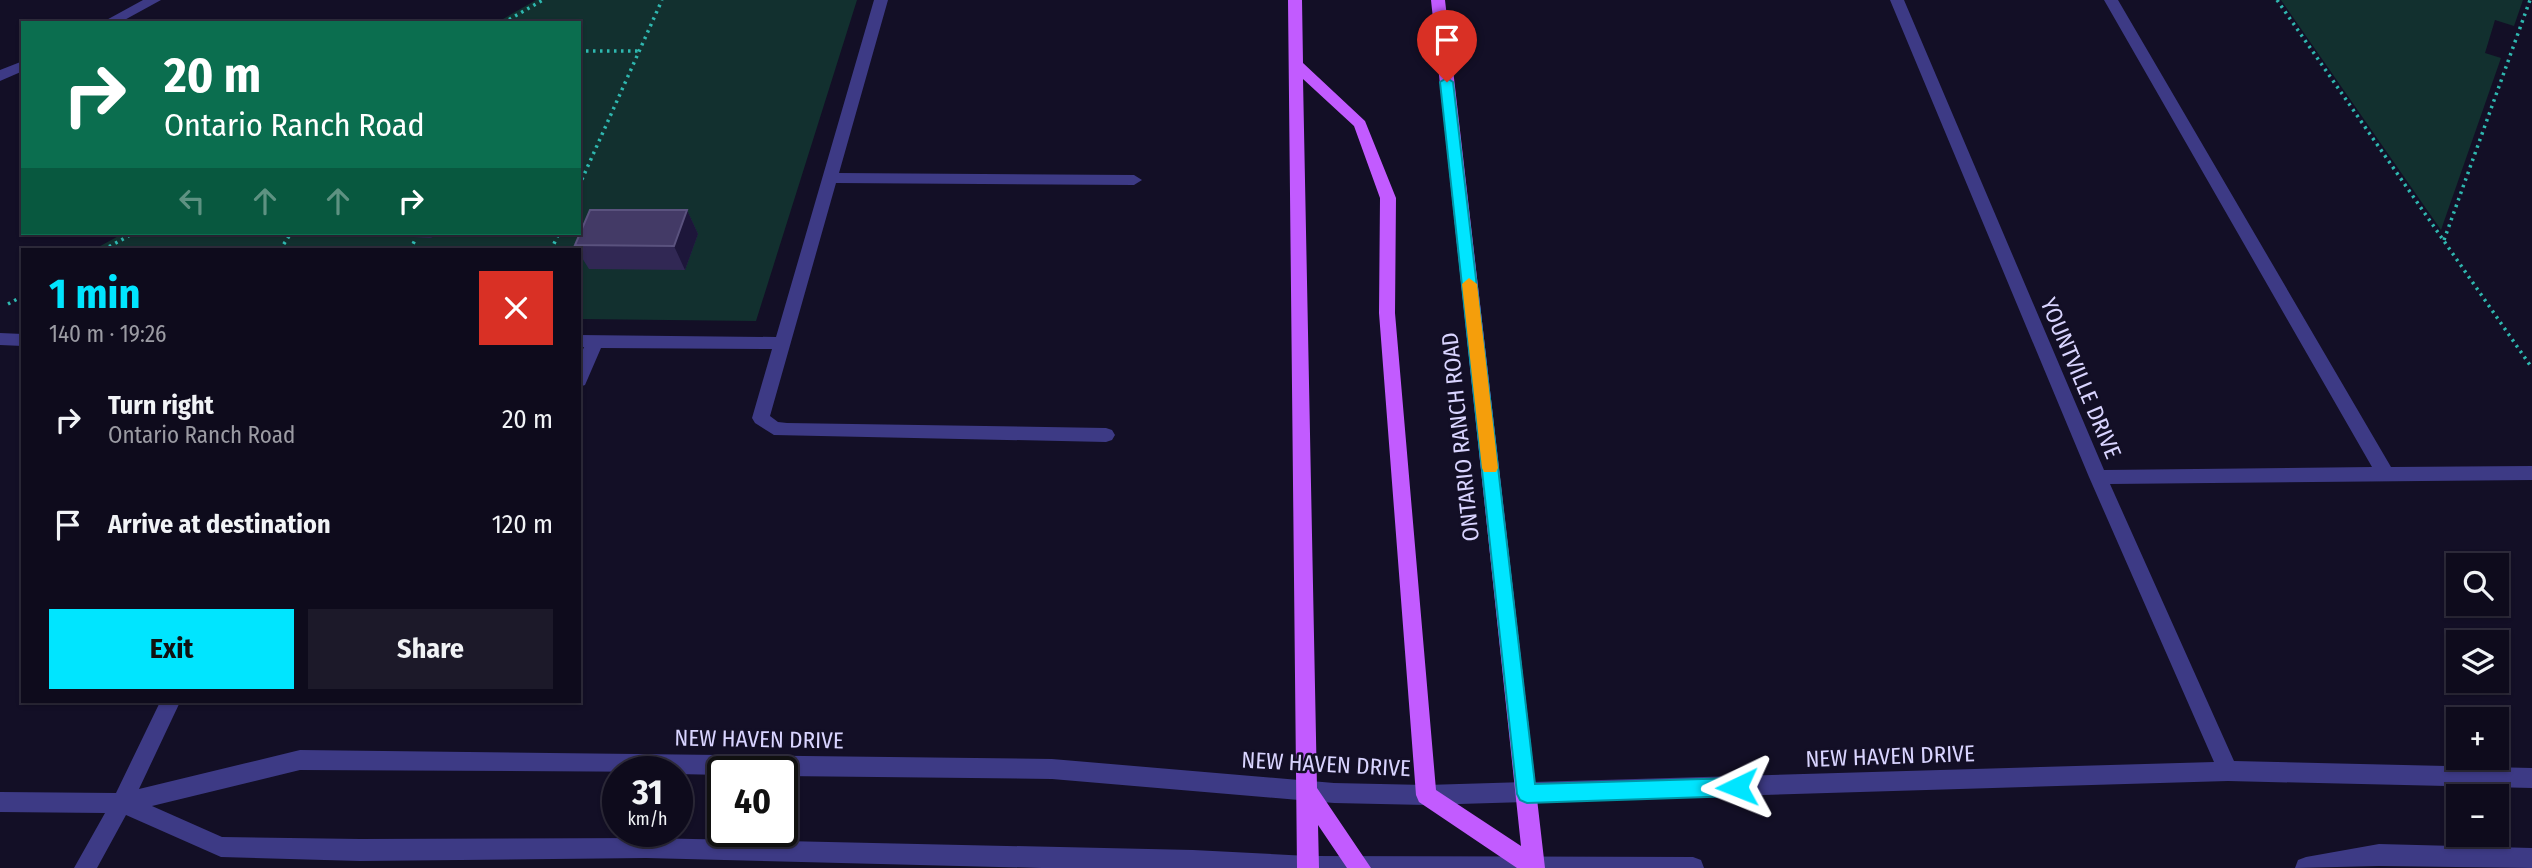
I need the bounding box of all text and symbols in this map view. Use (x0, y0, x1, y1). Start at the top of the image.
pin (1417, 10, 1477, 82)
icon: arrive (1428, 21, 1466, 59)
text: 20 m (164, 46, 261, 105)
icon: right (49, 49, 140, 140)
text: Ontario Ranch Road (164, 106, 425, 144)
icon: left (173, 182, 211, 220)
icon: ahead (246, 182, 284, 220)
icon: ahead (319, 182, 357, 220)
icon: right (392, 182, 430, 220)
text: 1 min (49, 269, 140, 319)
button: close (479, 271, 553, 345)
street label: YOUNTVILLE DRIVE (2035, 293, 2127, 463)
text: 140 m · 19:26 (49, 320, 166, 348)
street label: ONTARIO RANCH ROAD (1435, 331, 1485, 543)
text: Turn right (108, 390, 214, 421)
icon: right (49, 401, 87, 439)
text: 20 m (502, 404, 553, 435)
text: Ontario Ranch Road (108, 421, 295, 449)
icon: arrive (49, 506, 87, 544)
text: Arrive at destination (108, 509, 331, 540)
text: 120 m (492, 509, 553, 540)
map controls (2446, 553, 2509, 847)
button: search (2446, 553, 2509, 616)
button: Exit (49, 609, 294, 689)
button: Share (308, 609, 553, 689)
button: layers (2446, 630, 2509, 693)
button: + (2446, 707, 2509, 770)
street label: NEW HAVEN DRIVE (674, 724, 844, 754)
street label: NEW HAVEN DRIVE (1805, 739, 1975, 773)
street label: NEW HAVEN DRIVE (1241, 746, 1411, 782)
position arrow (1700, 750, 1774, 824)
speed limit sign: 40 (707, 756, 798, 847)
text: 31 (632, 771, 663, 813)
button: − (2446, 784, 2509, 847)
text: km/h (627, 808, 668, 830)

